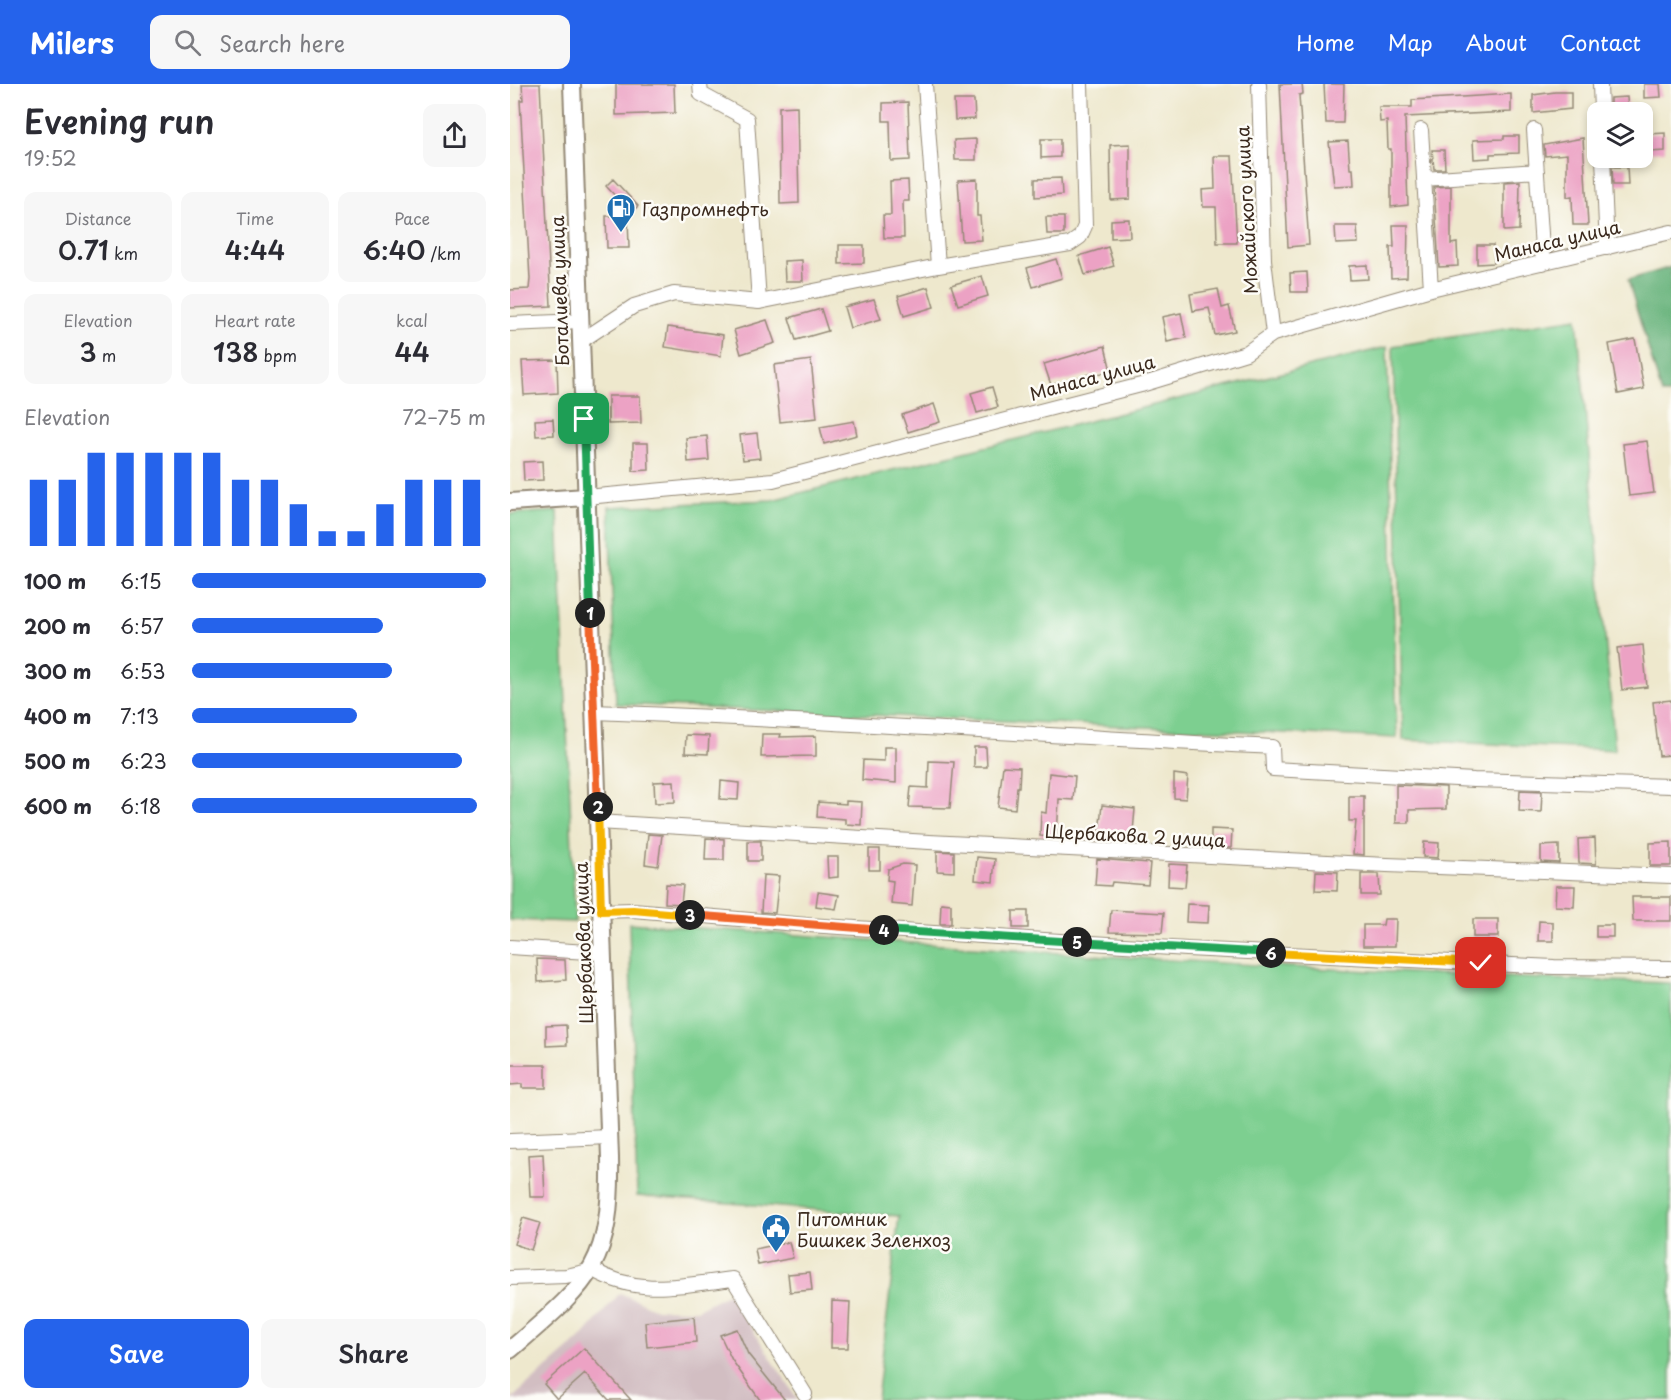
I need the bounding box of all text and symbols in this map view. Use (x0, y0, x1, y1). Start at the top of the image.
search box (150, 15, 570, 69)
text: Milers (30, 21, 114, 64)
icon: search (171, 26, 204, 59)
text: Search here (219, 26, 345, 59)
text: Home (1296, 26, 1355, 58)
text: Map (1388, 26, 1433, 58)
text: About (1466, 26, 1527, 58)
text: Contact (1560, 26, 1641, 58)
text: Evening run (24, 95, 215, 145)
map controls (1587, 102, 1653, 168)
button: layers (1587, 102, 1653, 168)
button: share (423, 104, 486, 167)
street label: Можайского улица (1228, 125, 1264, 295)
text: 19:52 (24, 143, 77, 173)
fuel station icon: Газпромнефть (605, 192, 637, 234)
place label: Газпромнефть (642, 195, 769, 222)
text: Distance (64, 206, 132, 230)
text: Time (236, 206, 274, 230)
text: Pace (394, 206, 430, 230)
street label: Манаса улица (1491, 212, 1623, 268)
street label: Боталиева улица (543, 215, 575, 367)
text: 0.71 (58, 230, 109, 269)
text: 4:44 (225, 230, 285, 269)
text: 6:40 (363, 230, 425, 269)
text: km (109, 241, 138, 265)
text: /km (425, 241, 461, 265)
text: Elevation (63, 308, 133, 332)
text: Heart rate (215, 308, 295, 332)
text: kcal (396, 308, 428, 332)
text: 3 (80, 332, 97, 371)
text: 138 (213, 332, 259, 371)
text: 44 (394, 332, 430, 371)
text: m (97, 343, 116, 367)
text: bpm (259, 343, 297, 367)
street label: Манаса улица (1026, 347, 1158, 407)
pin (558, 393, 609, 444)
text: Elevation (24, 402, 110, 432)
text: 72–75 m (402, 402, 486, 432)
icon: arrive (567, 402, 600, 435)
text: 100 m (24, 566, 86, 596)
text: 6:15 (120, 566, 162, 596)
pin: 1 (575, 598, 605, 628)
text: 1 (586, 601, 594, 625)
text: 200 m (24, 611, 91, 641)
text: 6:57 (120, 611, 164, 641)
text: 300 m (24, 656, 92, 686)
text: 6:53 (120, 656, 165, 686)
text: 400 m (24, 701, 92, 731)
text: 7:13 (120, 701, 159, 731)
text: 500 m (24, 746, 91, 776)
text: 6:23 (120, 746, 167, 776)
text: 600 m (24, 791, 92, 821)
text: 6:18 (120, 791, 161, 821)
pin: 2 (583, 792, 613, 822)
text: 2 (592, 795, 604, 819)
street label: Щербакова 2 улица (1044, 817, 1227, 853)
street label: Щербакова улица (567, 861, 599, 1025)
pin: 3 (675, 900, 705, 930)
text: 3 (685, 903, 695, 927)
pin: 4 (869, 915, 899, 945)
text: 4 (879, 918, 889, 942)
pin: 5 (1062, 927, 1092, 957)
text: 5 (1072, 930, 1082, 954)
pin (1455, 937, 1506, 988)
pin: 6 (1256, 938, 1286, 968)
text: 6 (1265, 941, 1277, 965)
icon: check (1464, 946, 1497, 979)
place label: Питомник Бишкек Зеленхоз (797, 1205, 951, 1253)
public building icon: Питомник Бишкек Зеленхоз (760, 1212, 792, 1254)
button: Save (24, 1319, 249, 1388)
button: Share (261, 1319, 486, 1388)

